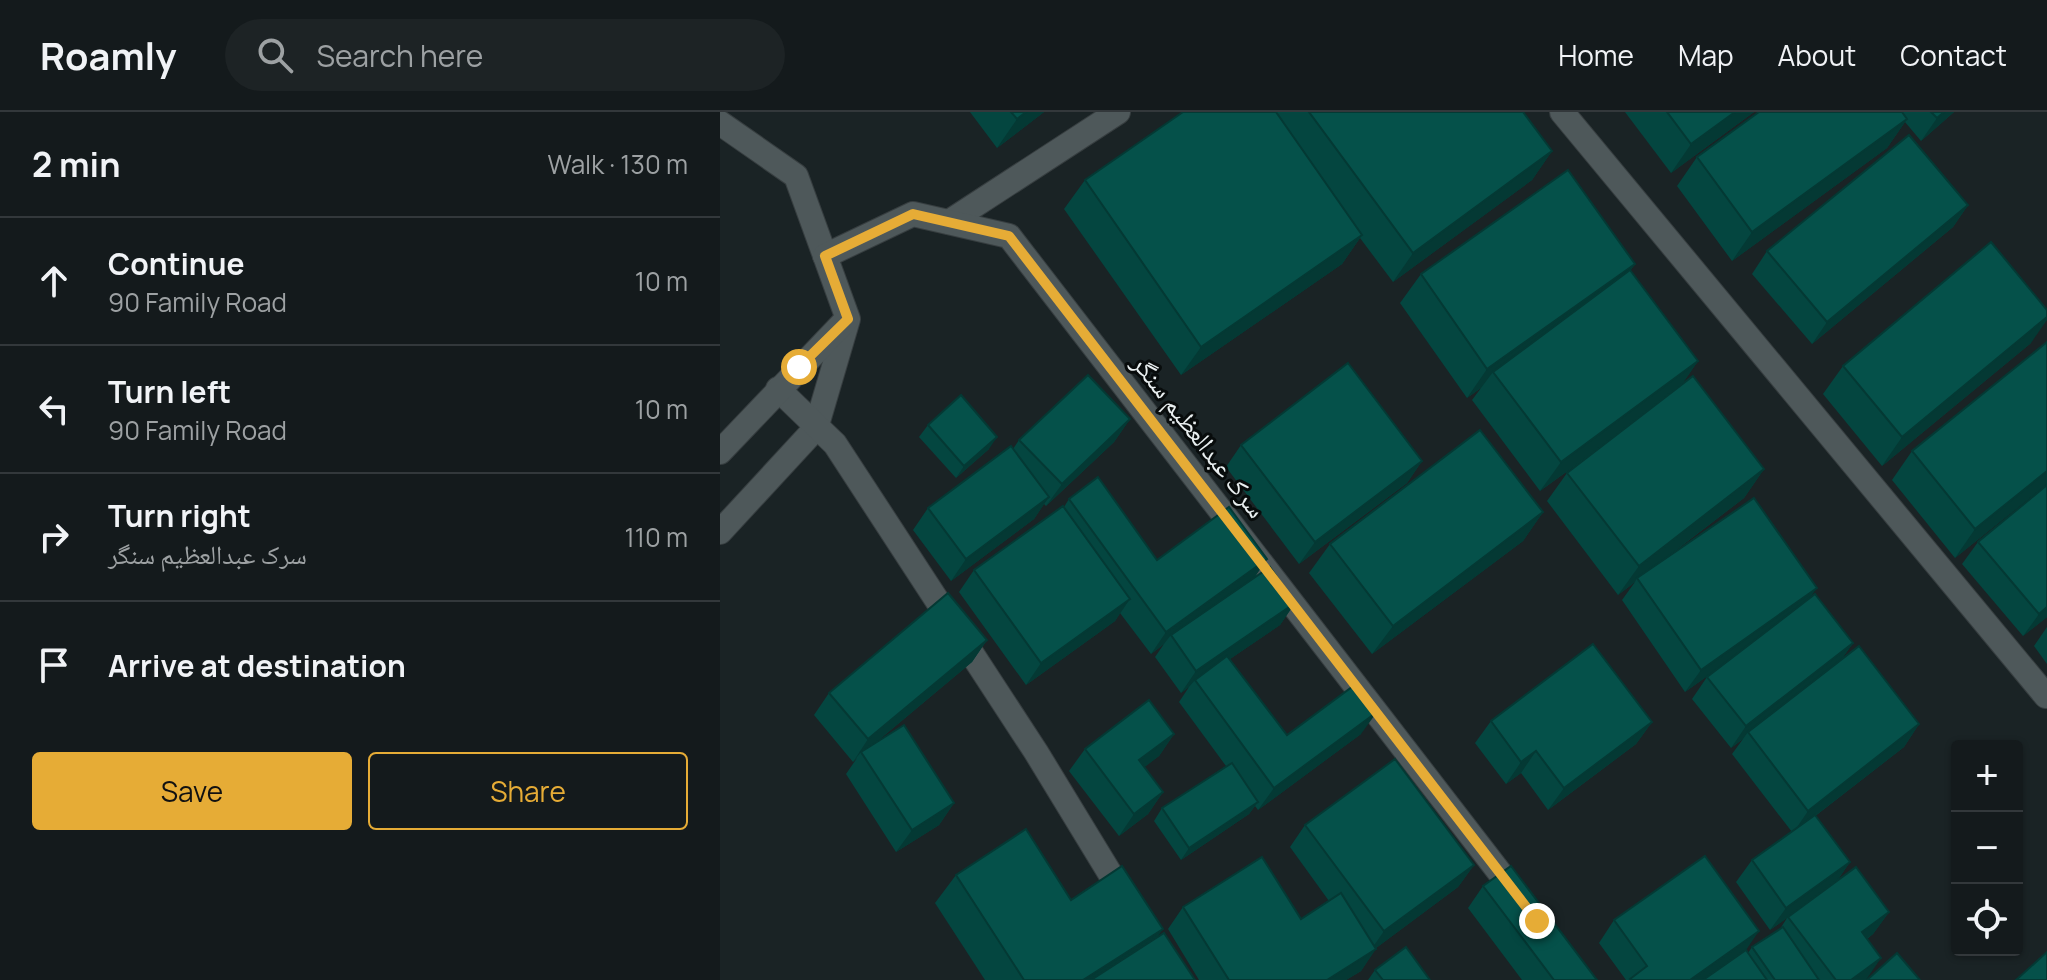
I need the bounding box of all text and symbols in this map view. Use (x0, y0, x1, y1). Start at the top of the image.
search box (225, 19, 785, 91)
text: Roamly (40, 29, 177, 81)
icon: search (253, 33, 297, 77)
text: Search here (317, 35, 483, 76)
text: Home (1558, 36, 1634, 74)
text: Map (1678, 36, 1734, 74)
text: About (1778, 36, 1856, 74)
text: Contact (1900, 36, 2007, 74)
text: 2 min (32, 141, 120, 187)
text: Walk · 130 m (548, 146, 688, 182)
text: Continue (108, 243, 244, 284)
icon: ahead (32, 259, 76, 303)
text: 10 m (635, 263, 688, 299)
text: 90 Family Road (108, 284, 287, 320)
street label: سرک عبدالعظیم سنگر (1124, 345, 1275, 525)
route start (781, 349, 817, 385)
text: Turn left (108, 371, 231, 412)
icon: left (32, 387, 76, 431)
text: 10 m (635, 391, 688, 427)
text: 90 Family Road (108, 412, 287, 448)
text: Turn right (108, 495, 251, 536)
icon: right (32, 515, 76, 559)
text: 110 m (625, 519, 688, 555)
text: سرک عبدالعظیم سنگر (108, 536, 307, 572)
icon: arrive (32, 643, 76, 687)
text: Arrive at destination (108, 645, 406, 686)
map controls (1951, 740, 2023, 956)
button: + (1951, 740, 2023, 812)
button: Save (32, 752, 352, 830)
button: Share (368, 752, 688, 830)
button: − (1951, 812, 2023, 884)
button: locate (1951, 884, 2023, 956)
route end (1519, 903, 1555, 939)

